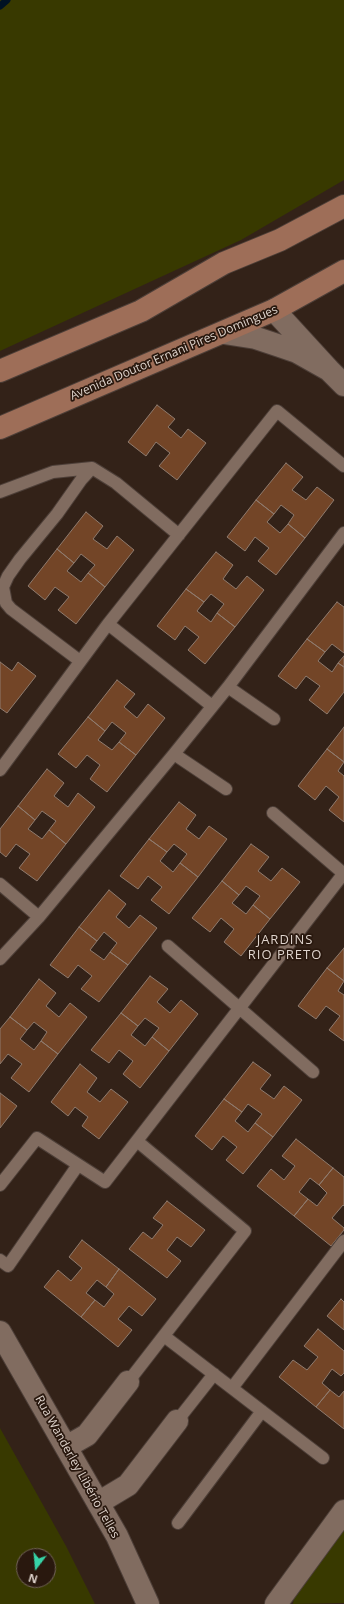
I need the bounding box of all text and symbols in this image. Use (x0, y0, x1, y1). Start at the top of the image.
street label: Avenida Doutor Ernani Pires Domingues (68, 303, 280, 403)
district label: JARDINS RIO PRETO (248, 932, 322, 963)
street label: Rua Wanderley Libério Telles (32, 1393, 122, 1541)
north arrow (16, 1548, 56, 1588)
text: N (26, 1571, 39, 1588)

